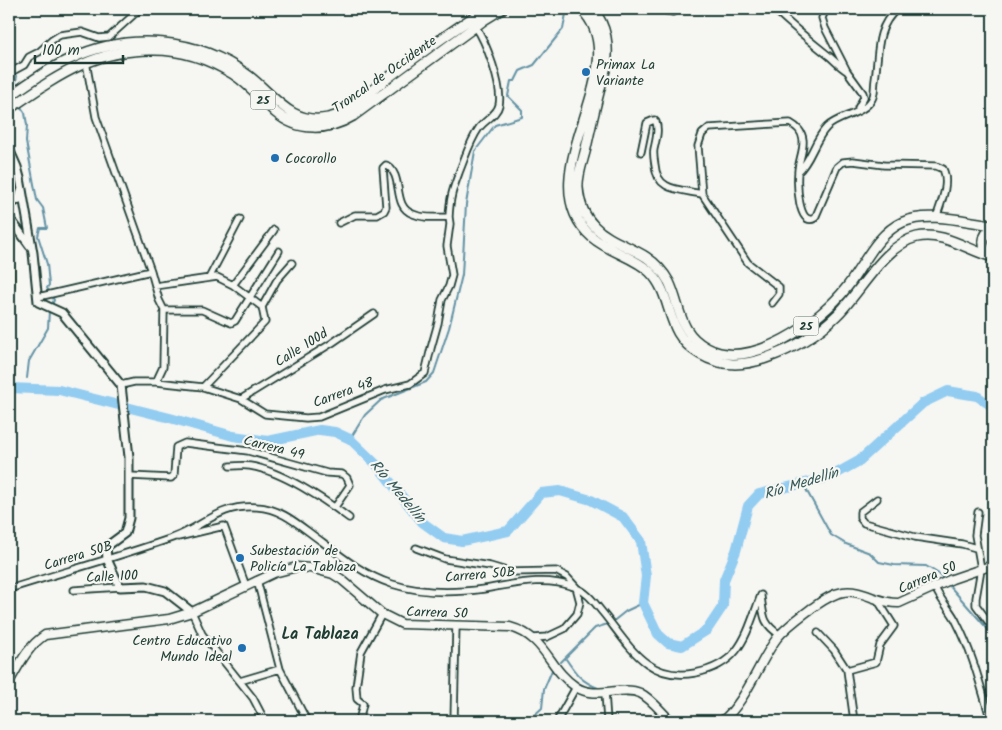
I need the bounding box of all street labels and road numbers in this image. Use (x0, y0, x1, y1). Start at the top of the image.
street label: Troncal de Occidente (328, 30, 442, 119)
road number: 25 (250, 90, 276, 110)
road number: 25 (794, 316, 818, 336)
street label: Calle 100d (271, 322, 333, 373)
street label: Carrera 48 (310, 372, 377, 414)
street label: Carrera 49 (241, 430, 307, 466)
street label: Carrera 50B (41, 535, 115, 577)
street label: Carrera 50 (895, 556, 960, 600)
street label: Carrera 50B (444, 561, 516, 589)
street label: Calle 100 (85, 565, 139, 589)
street label: Carrera 50 (406, 601, 468, 625)

